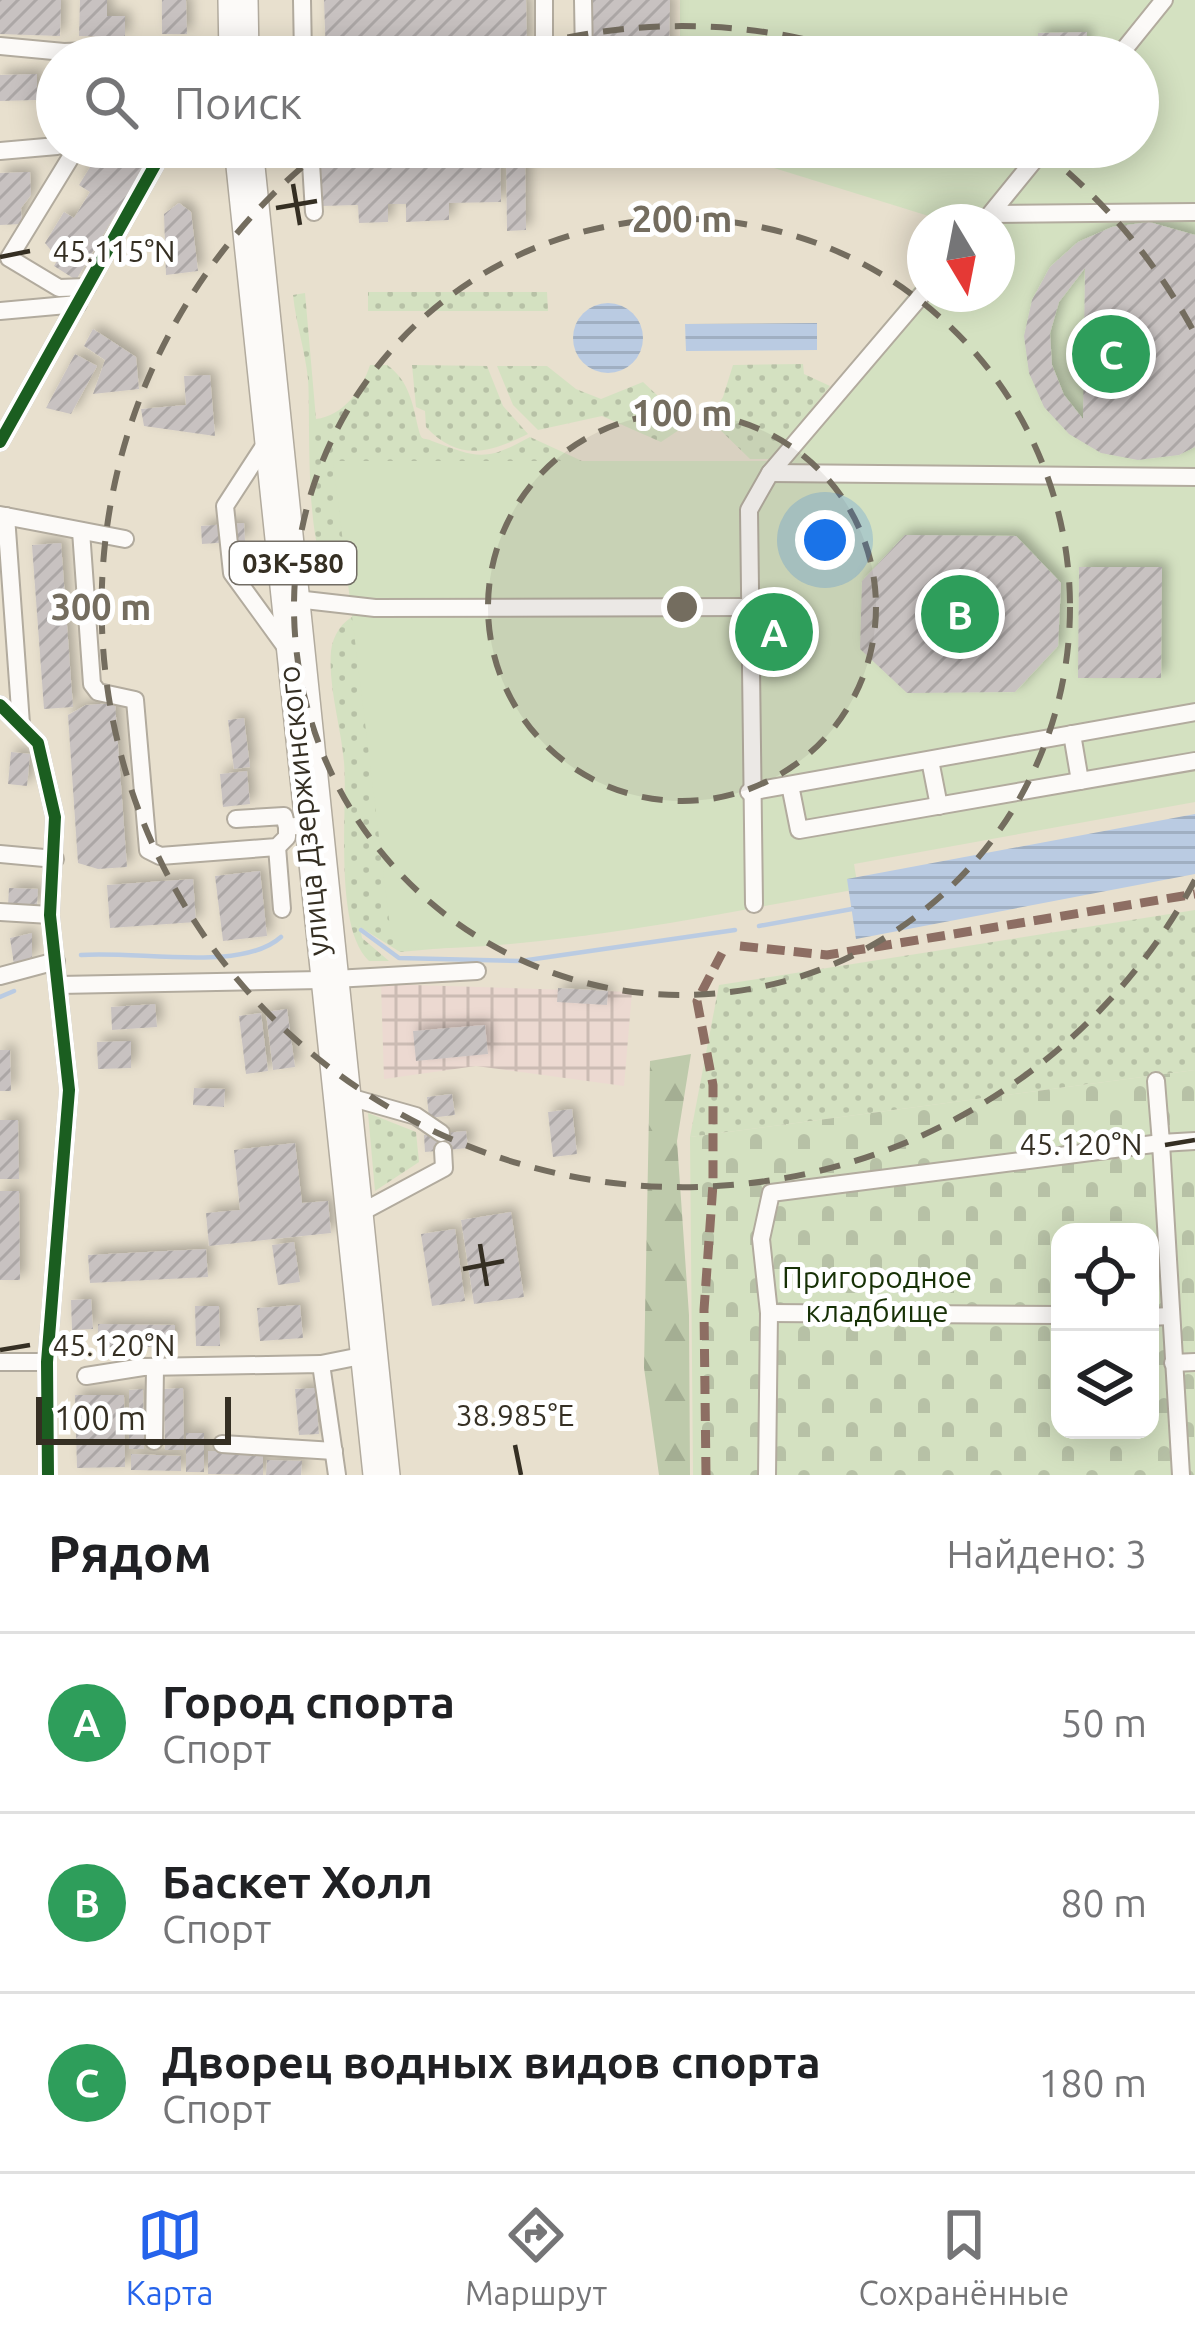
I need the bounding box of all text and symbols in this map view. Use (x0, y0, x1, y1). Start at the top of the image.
search box (36, 36, 1159, 168)
icon: search (78, 69, 144, 135)
text: Поиск (174, 77, 302, 128)
text: 200 m (632, 198, 732, 239)
north arrow (907, 204, 1015, 312)
text: 45.115°N (52, 234, 176, 268)
pin: C (1072, 309, 1150, 399)
text: 100 m (632, 392, 732, 433)
your location (795, 510, 855, 570)
road number: 03К-580 (230, 542, 356, 584)
pin: B (921, 569, 999, 659)
text: 300 m (51, 586, 151, 627)
centre of rings (661, 586, 703, 628)
pin: A (735, 587, 813, 677)
street label: улица Дзержинского (271, 664, 335, 958)
text: 45.120°N (1019, 1127, 1143, 1161)
map controls (1051, 1223, 1159, 1439)
button: locate (1051, 1223, 1159, 1331)
park label: Пригородное кладбище (782, 1260, 972, 1328)
text: 45.120°N (52, 1328, 176, 1362)
button: layers (1051, 1331, 1159, 1439)
scale bar (36, 1391, 231, 1444)
text: 38.985°E (456, 1398, 574, 1432)
text: 100 m (54, 1399, 146, 1436)
text: Рядом (48, 1524, 212, 1582)
text: Найдено: 3 (947, 1532, 1147, 1575)
text: Город спорта (162, 1676, 455, 1727)
text: A (73, 1701, 101, 1744)
text: 50 m (1060, 1701, 1147, 1744)
text: Спорт (162, 1727, 271, 1770)
text: Баскет Холл (162, 1856, 433, 1907)
text: B (74, 1881, 100, 1924)
text: 80 m (1060, 1881, 1147, 1924)
text: Спорт (162, 1907, 271, 1950)
text: Дворец водных видов спорта (162, 2036, 821, 2087)
text: C (75, 2061, 99, 2104)
text: 180 m (1038, 2061, 1147, 2104)
text: Спорт (162, 2087, 271, 2130)
tab: Карта (126, 2202, 214, 2311)
tab: Маршрут (465, 2202, 607, 2311)
tab: Сохранённые (858, 2202, 1069, 2311)

